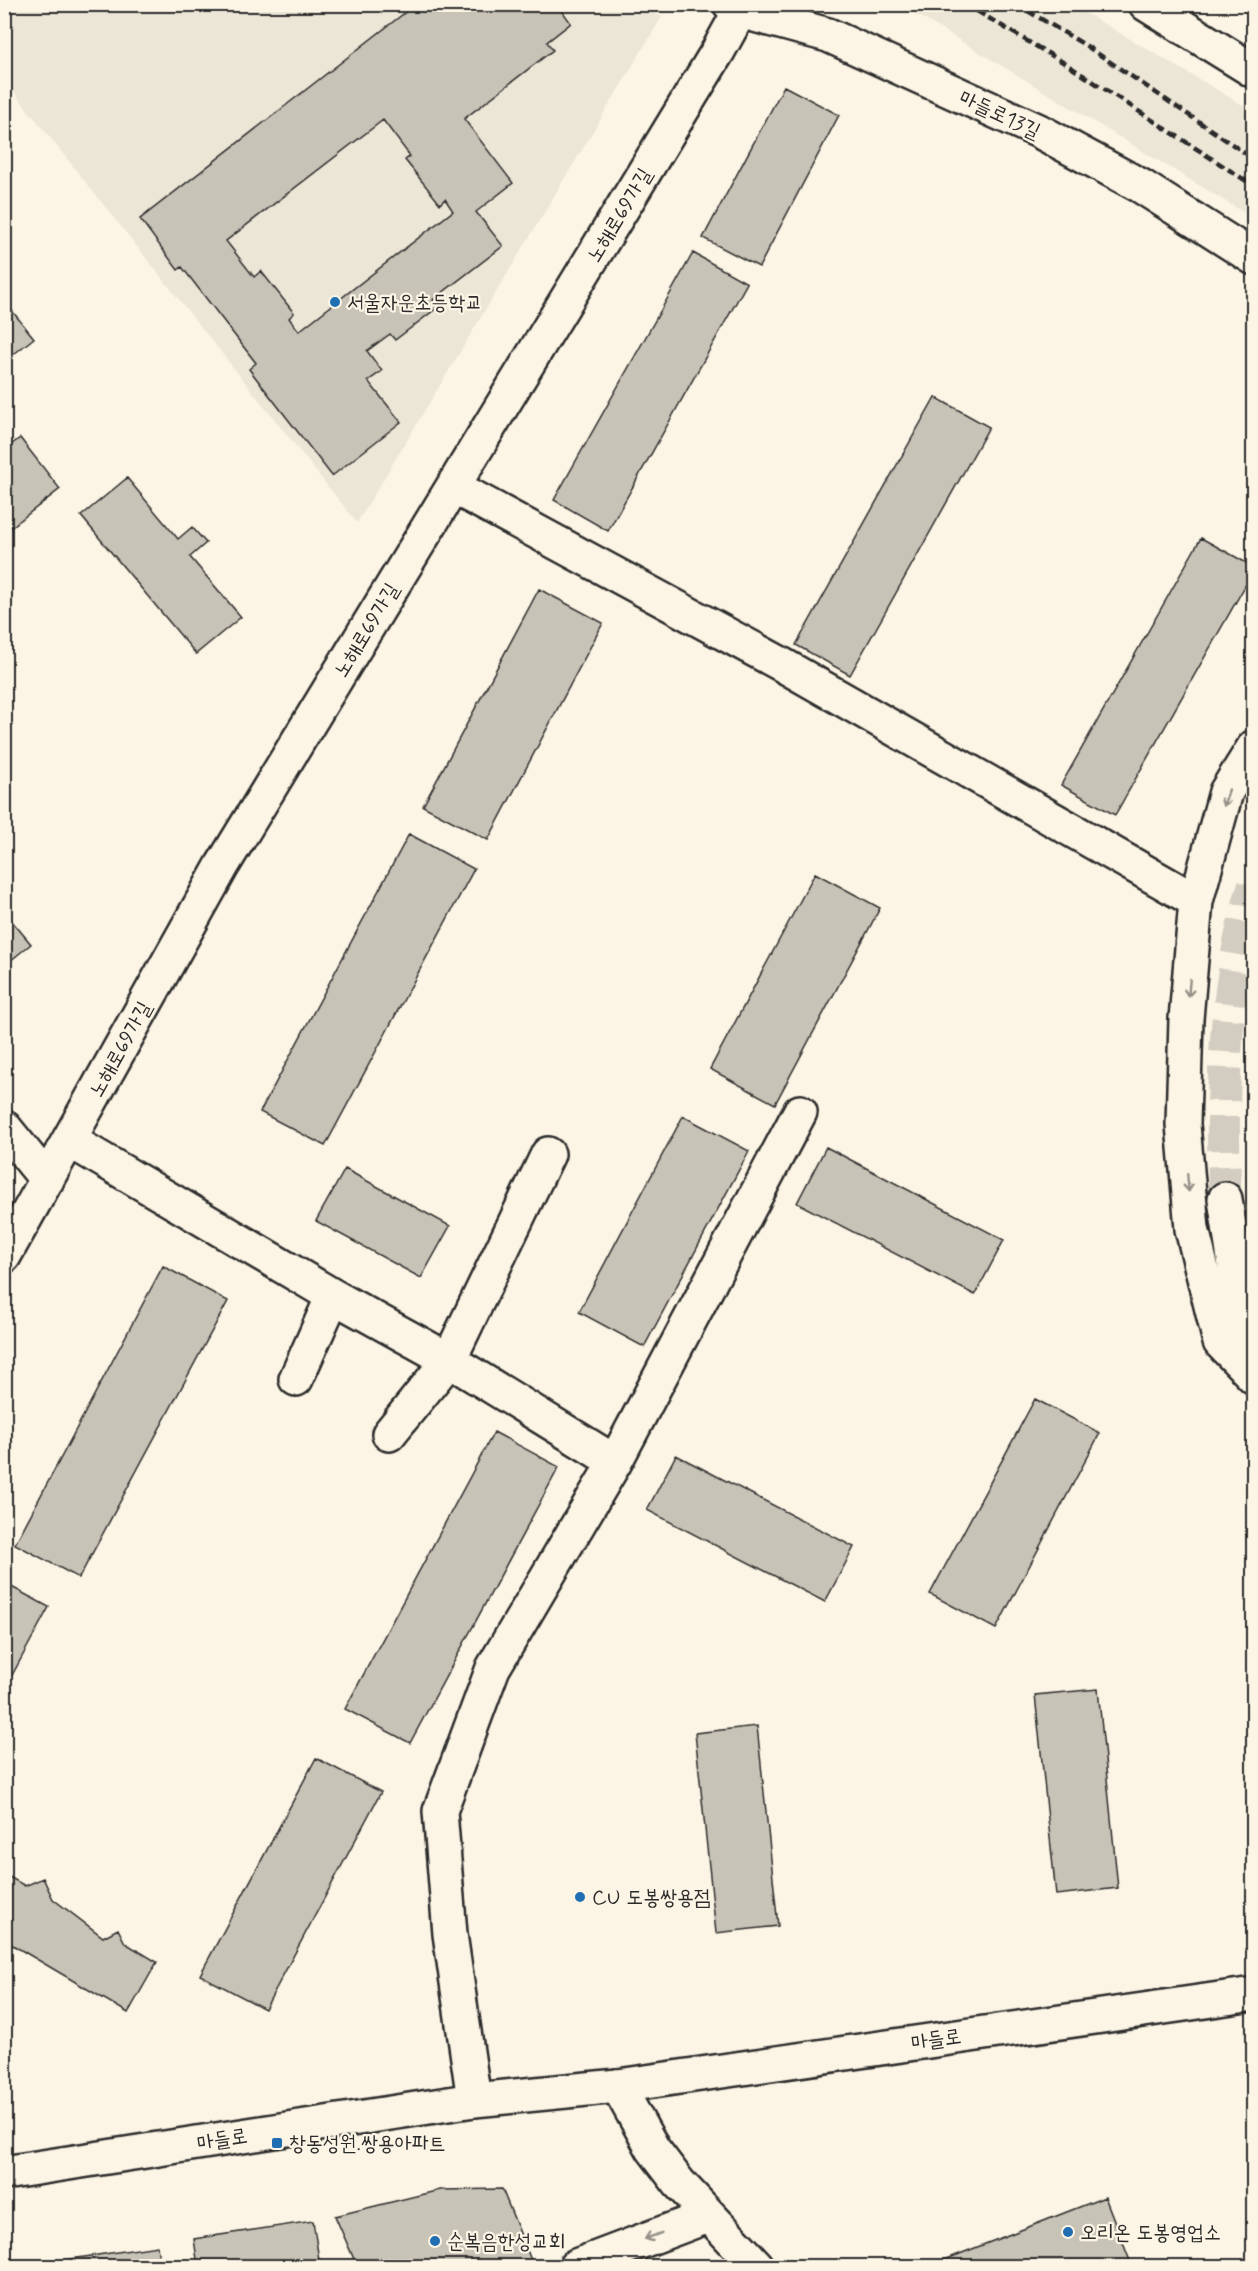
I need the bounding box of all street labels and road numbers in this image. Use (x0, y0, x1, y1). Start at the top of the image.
street label: 마들로13길 (954, 84, 1045, 146)
street label: 노해로69가길 (581, 163, 659, 268)
street label: 노해로69가길 (328, 578, 406, 683)
street label: 노해로69가길 (83, 996, 159, 1102)
street label: 마들로 (909, 2023, 963, 2057)
street label: 마들로 (195, 2122, 249, 2158)

